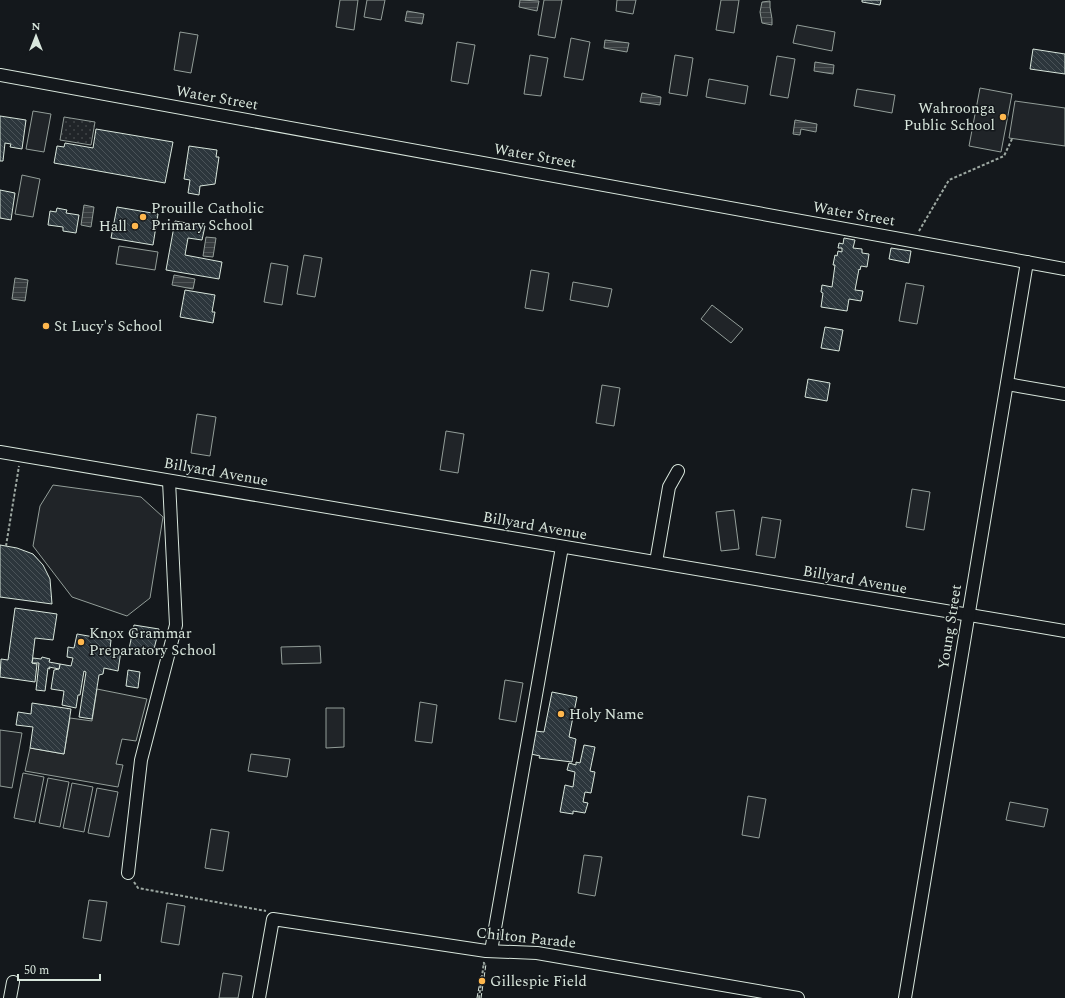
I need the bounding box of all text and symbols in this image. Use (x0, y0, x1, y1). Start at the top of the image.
north arrow (16, 16, 56, 56)
text: N (32, 18, 41, 35)
street label: Water Street (174, 79, 260, 117)
place label: Wahroonga Public School (904, 97, 996, 137)
marker: Wahroonga Public School (998, 112, 1008, 122)
street label: Water Street (492, 137, 578, 175)
street label: Water Street (811, 195, 897, 233)
place label: Prouille Catholic Primary School (151, 197, 264, 237)
marker: Prouille Catholic Primary School (138, 212, 148, 222)
place label: Hall (99, 215, 127, 238)
marker: Hall (130, 221, 140, 231)
place label: St Lucy's School (54, 315, 162, 338)
marker: St Lucy's School (41, 321, 51, 331)
street label: Billyard Avenue (162, 452, 270, 492)
street label: Billyard Avenue (481, 506, 589, 546)
street label: Billyard Avenue (801, 560, 909, 600)
street label: Young Street (932, 583, 968, 671)
place label: Knox Grammar Preparatory School (89, 622, 216, 662)
marker: Knox Grammar Preparatory School (76, 637, 86, 647)
place label: Holy Name (569, 703, 644, 726)
marker: Holy Name (556, 709, 566, 719)
street label: Chilton Parade (475, 921, 577, 955)
scale bar (18, 956, 100, 982)
text: 50 m (24, 961, 49, 980)
place label: Gillespie Field (490, 970, 587, 993)
marker: Gillespie Field (477, 976, 487, 986)

